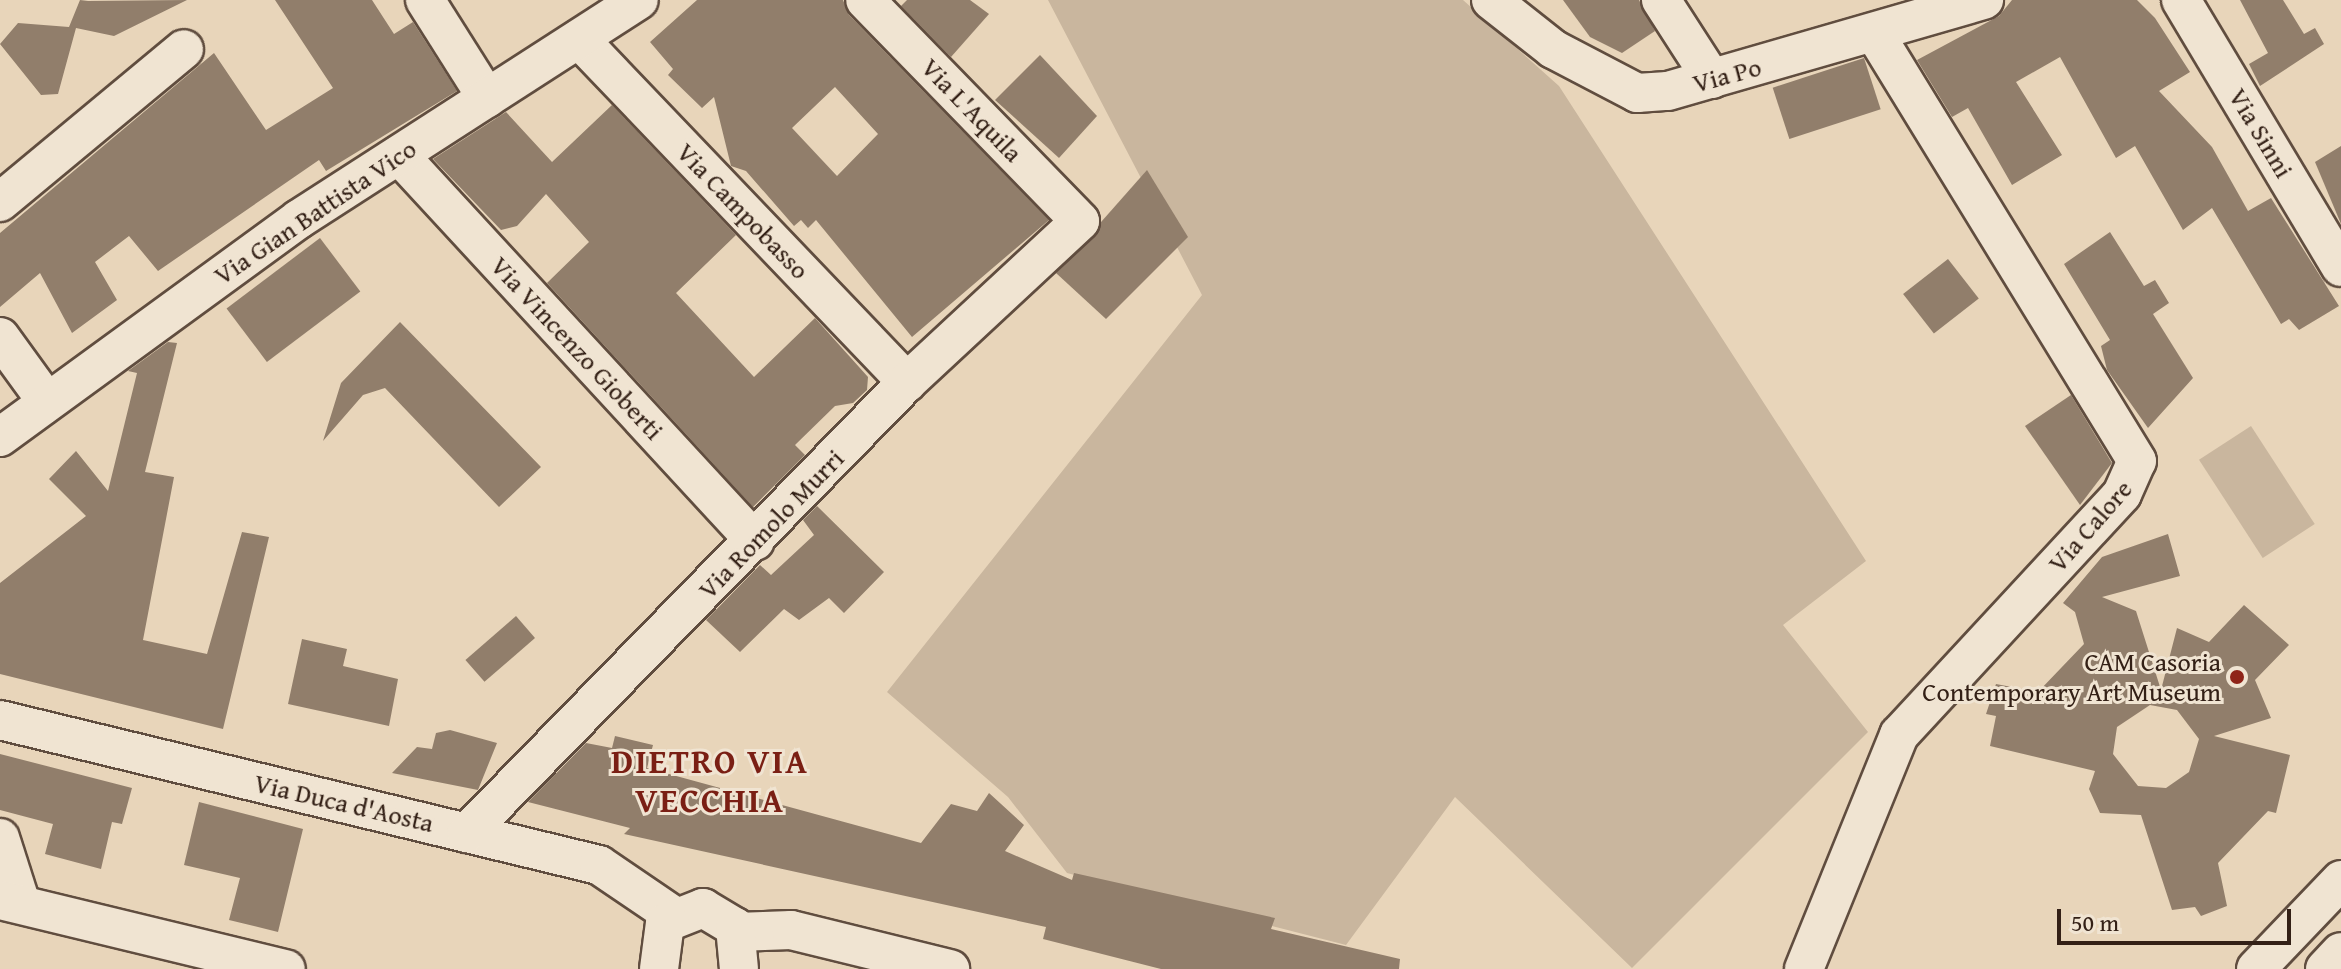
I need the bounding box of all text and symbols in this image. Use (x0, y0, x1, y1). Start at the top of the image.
street label: Via Po (1689, 51, 1765, 99)
street label: Via L'Aquila (915, 52, 1029, 168)
street label: Via Sinni (2222, 83, 2300, 183)
street label: Via Gian Battista Vico (208, 133, 422, 291)
street label: Via Campobasso (670, 137, 816, 285)
street label: Via Vincenzo Gioberti (484, 250, 670, 446)
street label: Via Romolo Murri (692, 443, 850, 605)
street label: Via Calore (2042, 474, 2138, 578)
place label: CAM Casoria Contemporary Art Museum (1922, 646, 2221, 708)
marker: CAM Casoria Contemporary Art Museum (2228, 668, 2246, 686)
district label: DIETRO VIA VECCHIA (611, 740, 809, 820)
street label: Via Duca d'Aosta (251, 767, 437, 839)
scale bar (2061, 893, 2295, 943)
text: 50 m (2071, 905, 2119, 940)

